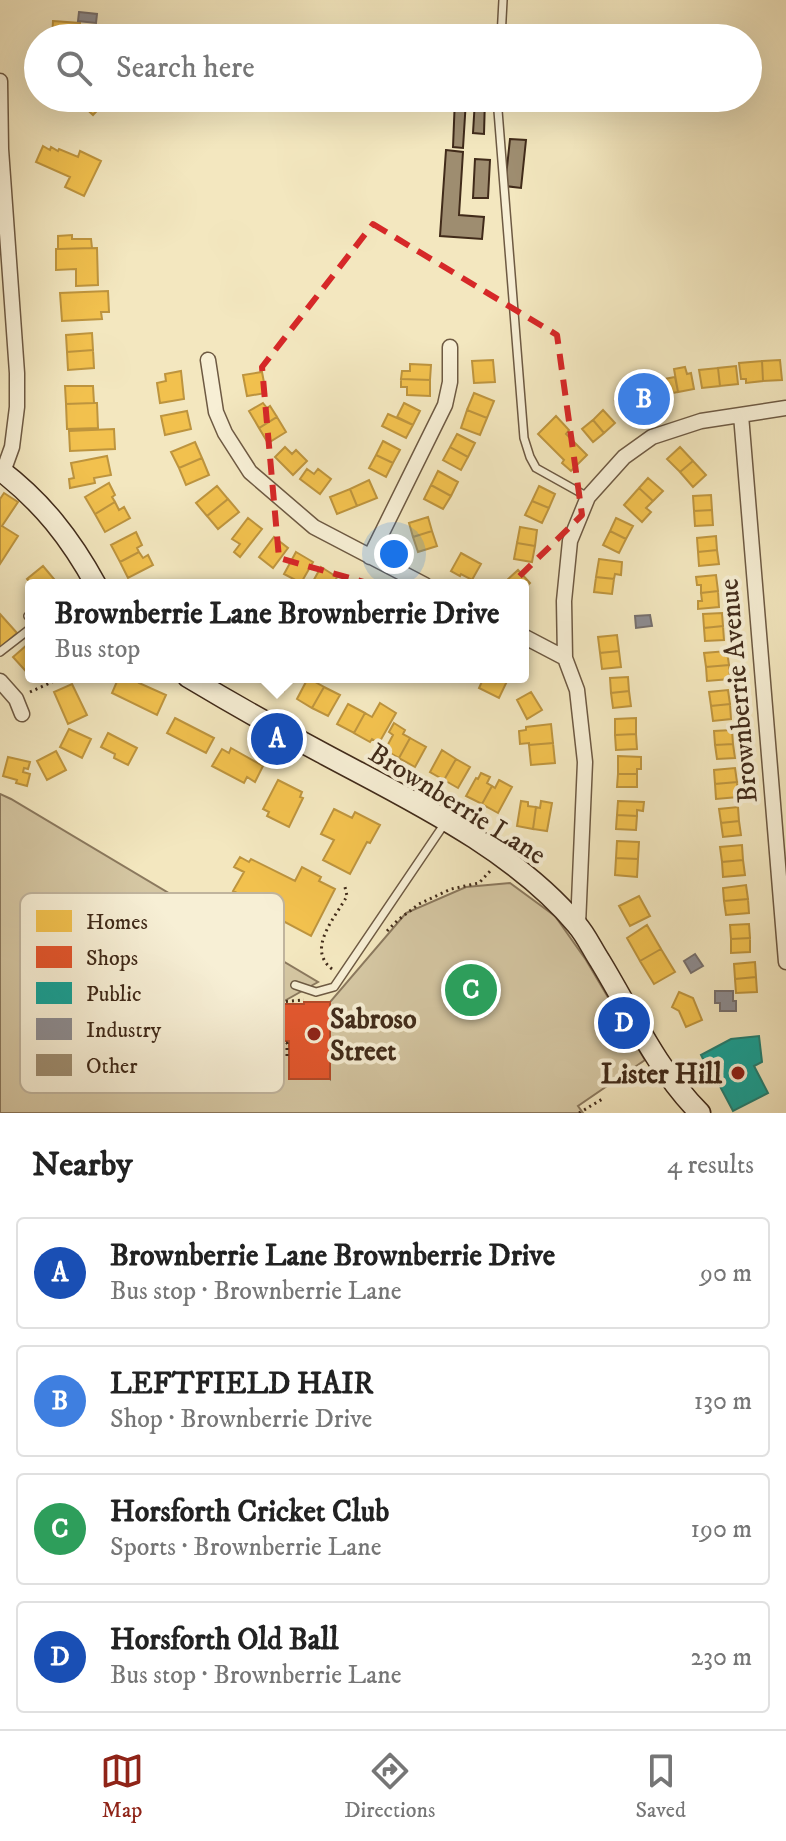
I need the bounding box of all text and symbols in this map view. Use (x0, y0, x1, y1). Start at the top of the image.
search box (24, 24, 762, 112)
icon: search (52, 46, 96, 90)
text: Search here (116, 50, 255, 87)
pin: B (618, 369, 670, 429)
your location (374, 534, 414, 574)
street label: Brownberrie Avenue (711, 577, 766, 805)
popup (25, 579, 529, 683)
text: Brownberrie Lane Brownberrie Drive (54, 596, 500, 633)
text: Bus stop (54, 633, 140, 666)
pin: A (251, 709, 303, 769)
street label: Brownberrie Lane (362, 736, 552, 873)
legend (20, 893, 284, 1093)
text: Homes (86, 909, 148, 936)
text: Shops (86, 945, 138, 972)
pin: C (445, 960, 497, 1020)
text: Public (86, 981, 141, 1008)
pin: D (598, 993, 650, 1053)
place label: Sabroso Street (330, 1002, 417, 1069)
text: Industry (86, 1017, 162, 1044)
marker: Sabroso Street (305, 1025, 323, 1043)
text: Other (86, 1053, 138, 1080)
place label: Lister Hill (601, 1057, 723, 1092)
marker: Lister Hill (729, 1064, 747, 1082)
text: Nearby (32, 1144, 133, 1186)
text: 4 results (667, 1149, 754, 1182)
text: Brownberrie Lane Brownberrie Drive (110, 1238, 555, 1275)
text: A (52, 1257, 68, 1290)
text: 90 m (700, 1257, 752, 1290)
text: Bus stop · Brownberrie Lane (110, 1275, 402, 1308)
text: LEFTFIELD HAIR (110, 1366, 374, 1403)
text: B (52, 1385, 68, 1418)
text: 130 m (694, 1385, 752, 1418)
text: Shop · Brownberrie Drive (110, 1403, 372, 1436)
text: Horsforth Cricket Club (110, 1494, 389, 1531)
text: C (51, 1513, 69, 1546)
text: 190 m (690, 1513, 752, 1546)
text: Sports · Brownberrie Lane (110, 1531, 382, 1564)
text: Horsforth Old Ball (110, 1622, 338, 1659)
text: D (50, 1641, 70, 1674)
text: 230 m (690, 1641, 752, 1674)
text: Bus stop · Brownberrie Lane (110, 1659, 402, 1692)
tab: Map (100, 1749, 144, 1824)
tab: Directions (344, 1749, 435, 1824)
tab: Saved (635, 1749, 686, 1824)

